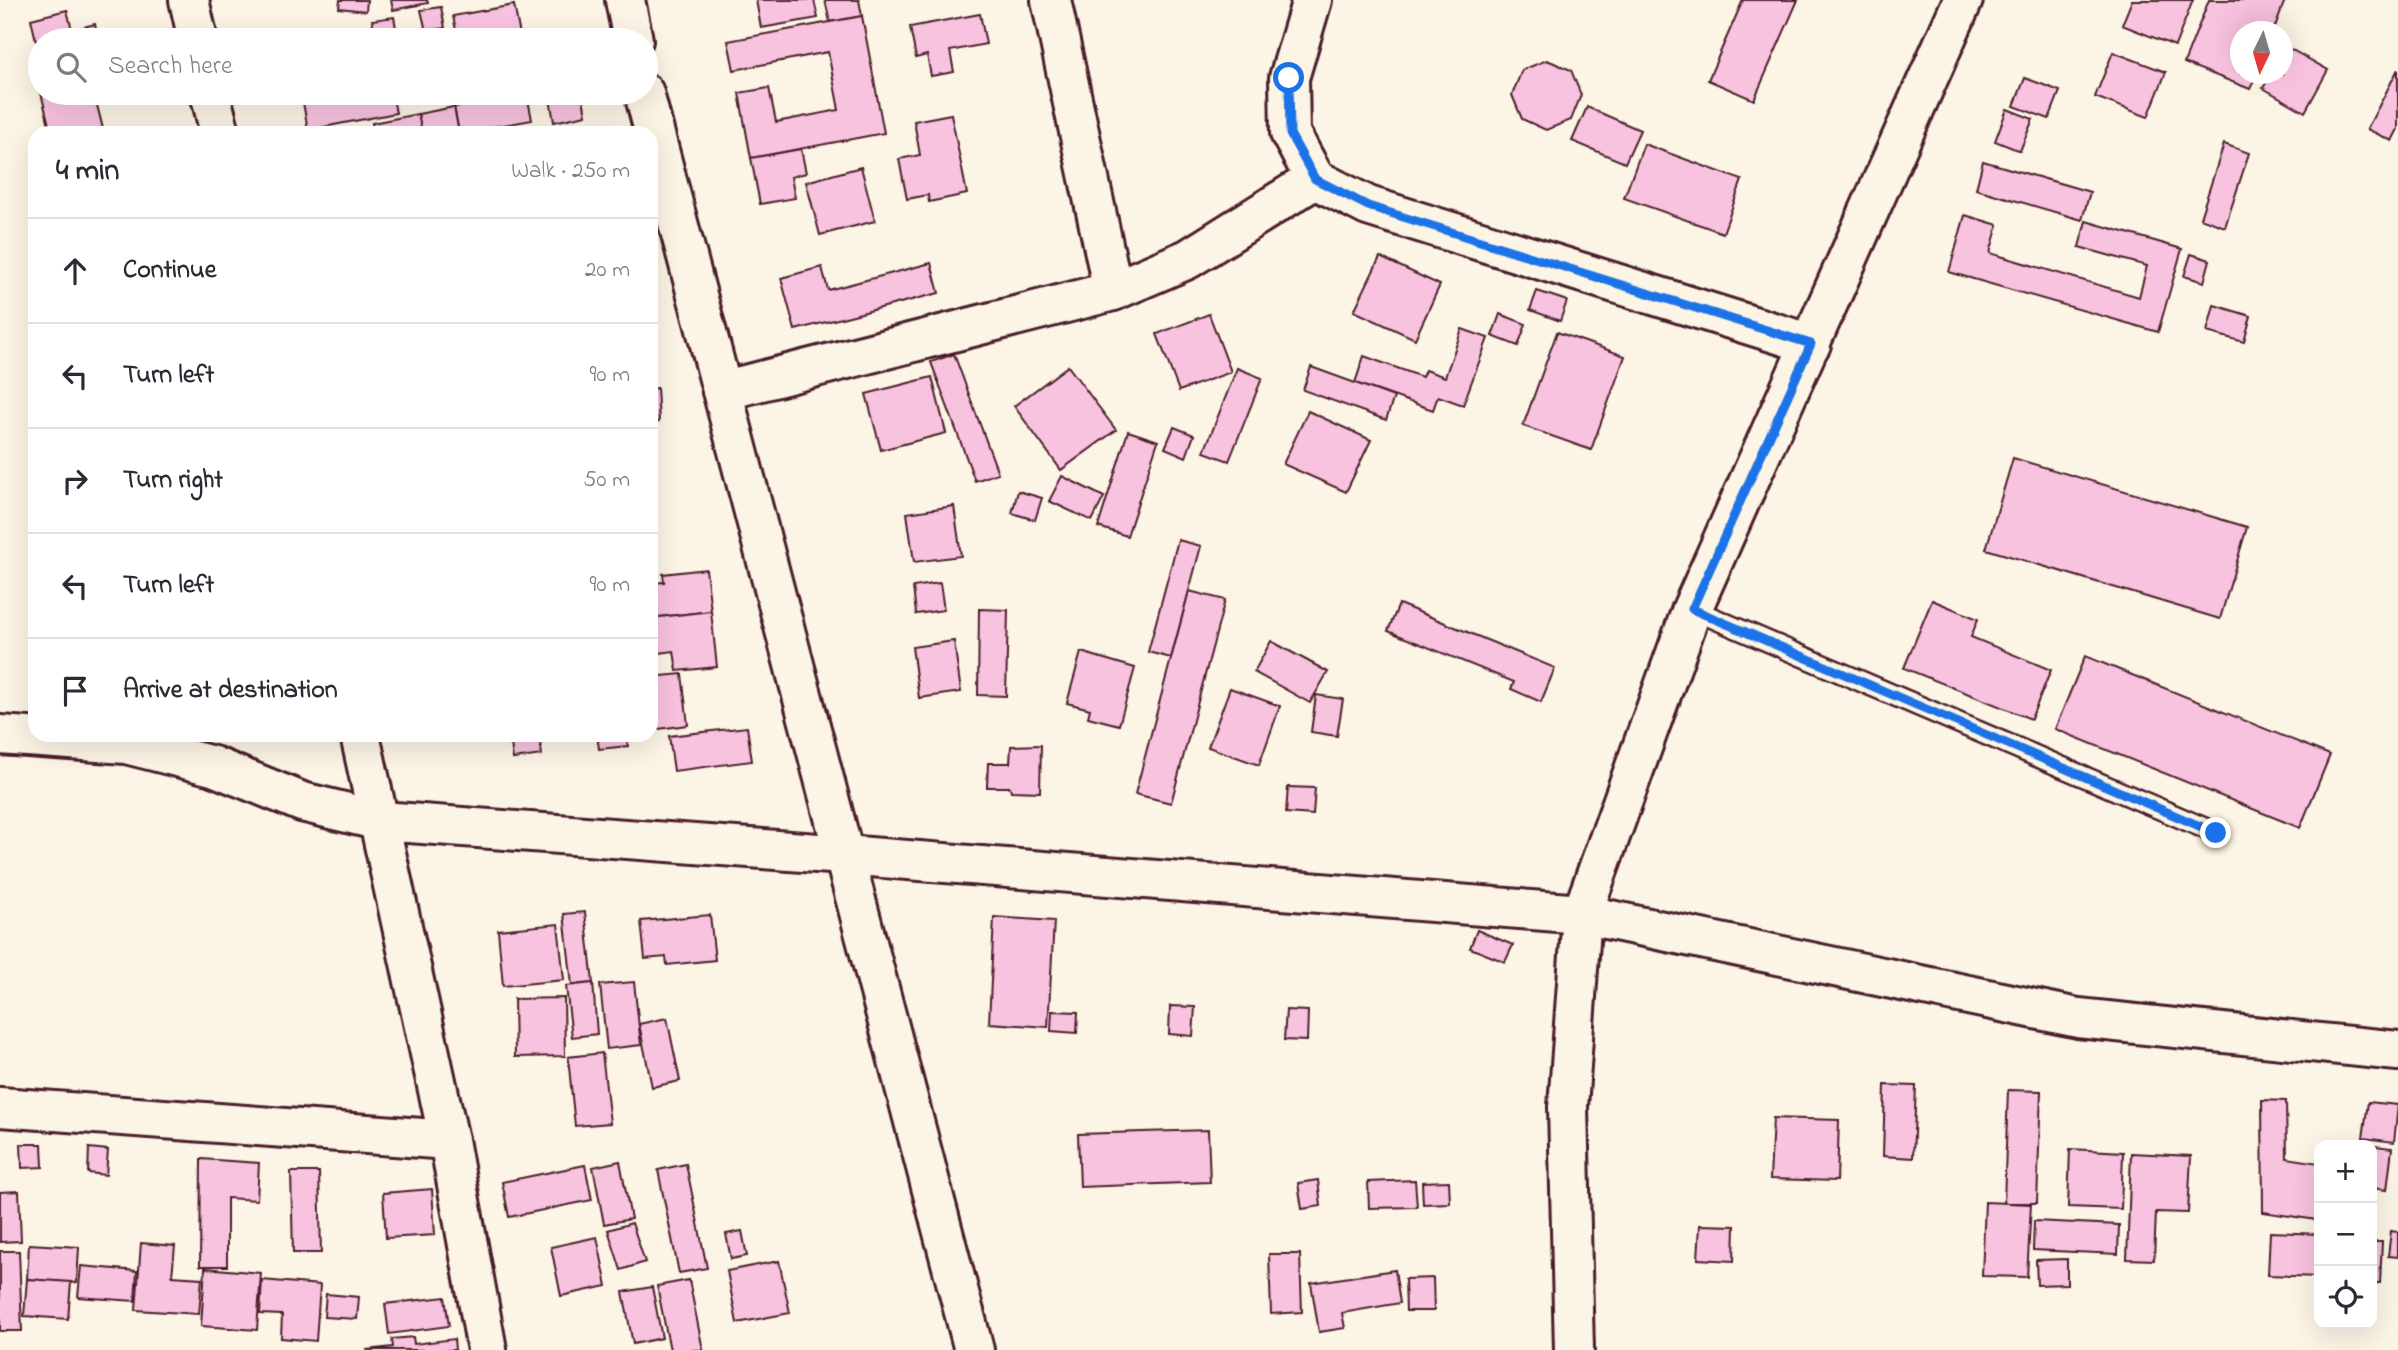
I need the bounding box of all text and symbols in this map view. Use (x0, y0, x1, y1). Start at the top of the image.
north arrow (2230, 21, 2293, 84)
search box (28, 28, 658, 105)
icon: search (52, 48, 90, 86)
text: Search here (108, 48, 233, 86)
route start (1273, 62, 1304, 93)
text: 4 min (56, 150, 119, 194)
text: Walk · 250 m (511, 155, 630, 188)
icon: ahead (56, 252, 94, 290)
text: Continue (123, 252, 216, 290)
text: 20 m (585, 254, 630, 287)
icon: left (56, 357, 94, 395)
text: Turn left (123, 357, 214, 395)
text: 90 m (590, 359, 630, 392)
icon: right (56, 462, 94, 500)
text: Turn right (123, 462, 223, 500)
text: 50 m (583, 464, 630, 497)
icon: left (56, 567, 94, 605)
text: Turn left (123, 567, 214, 605)
text: 90 m (590, 569, 630, 602)
icon: arrive (56, 672, 94, 710)
text: Arrive at destination (123, 672, 338, 710)
route end (2200, 817, 2231, 848)
map controls (2314, 1140, 2377, 1329)
button: + (2314, 1140, 2377, 1203)
button: − (2314, 1203, 2377, 1266)
button: locate (2314, 1266, 2377, 1329)

